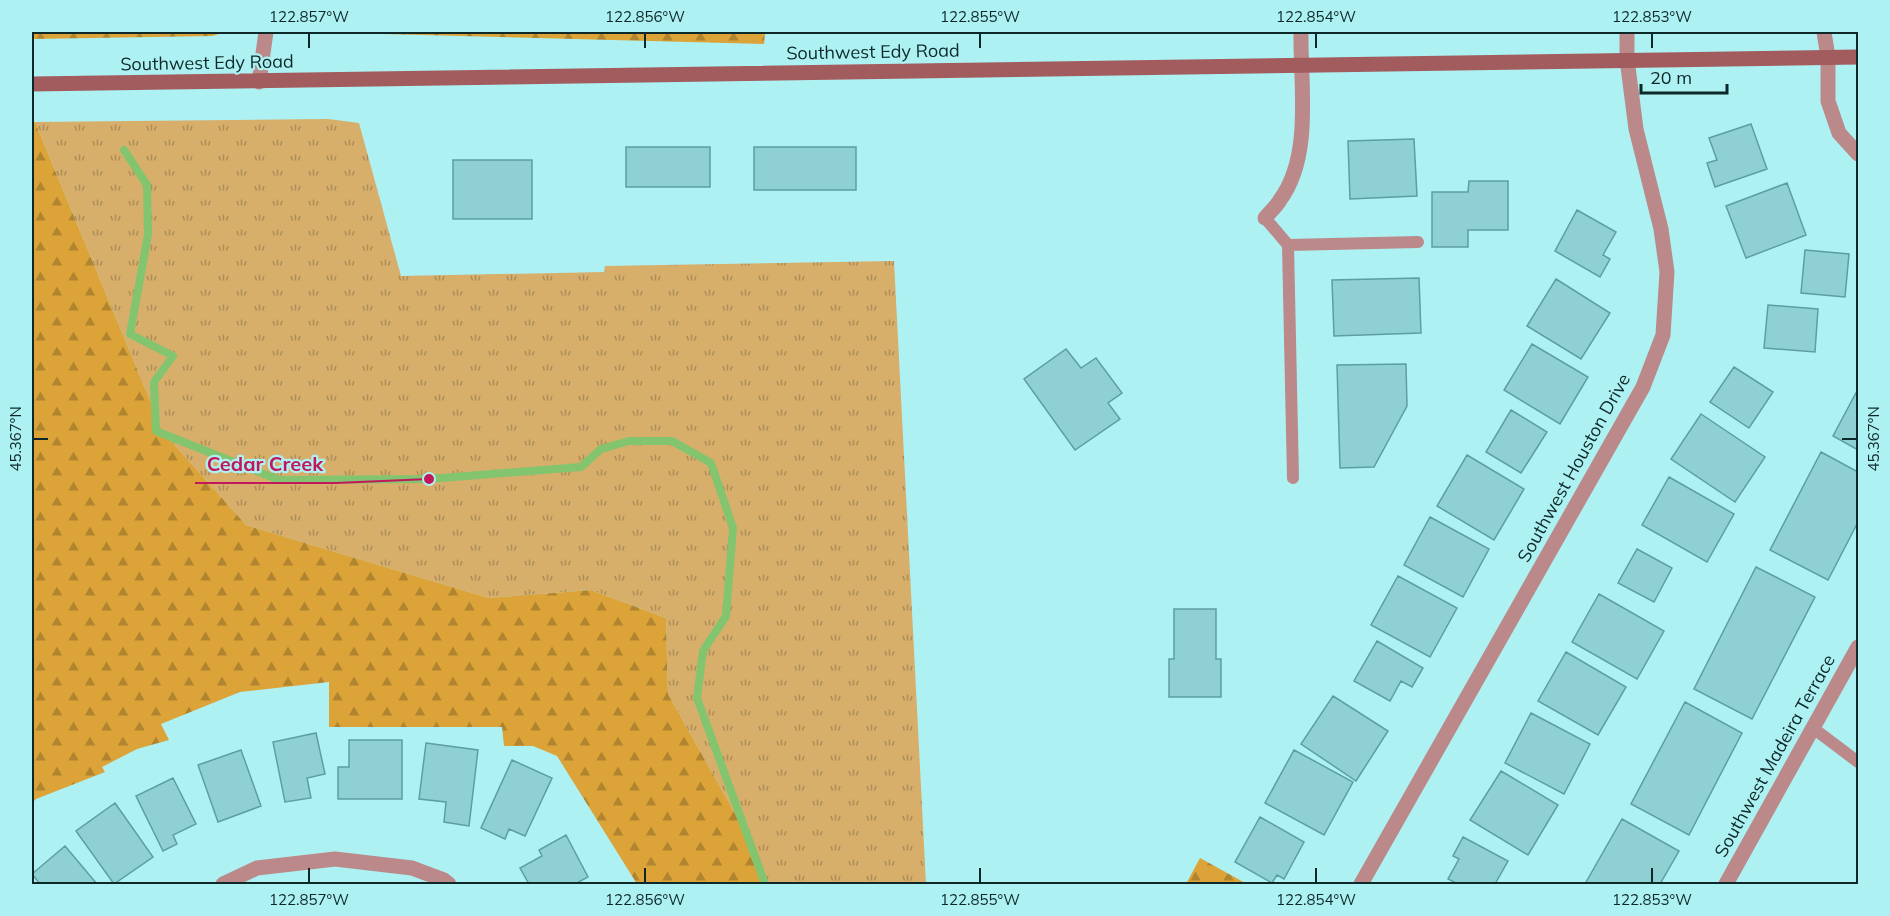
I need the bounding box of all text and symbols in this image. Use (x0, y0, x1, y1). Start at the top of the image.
text: 122.857°W (269, 7, 349, 26)
text: 122.856°W (605, 7, 685, 26)
text: 122.855°W (940, 7, 1020, 26)
text: 122.854°W (1276, 7, 1356, 26)
text: 122.853°W (1612, 7, 1692, 26)
street label: Southwest Edy Road (786, 38, 960, 65)
street label: Southwest Edy Road (120, 49, 294, 76)
scale bar (1641, 57, 1726, 95)
text: 20 m (1650, 66, 1692, 89)
street label: Southwest Houston Drive (1512, 369, 1635, 566)
text: 45.367°N (6, 406, 25, 472)
text: 45.367°N (1864, 406, 1883, 472)
callout: Cedar Creek (195, 445, 336, 483)
text: Cedar Creek (207, 451, 324, 476)
street label: Southwest Madeira Terrace (1709, 650, 1840, 861)
text: 122.857°W (269, 890, 349, 909)
text: 122.856°W (605, 890, 685, 909)
text: 122.855°W (940, 890, 1020, 909)
text: 122.854°W (1276, 890, 1356, 909)
text: 122.853°W (1612, 890, 1692, 909)

